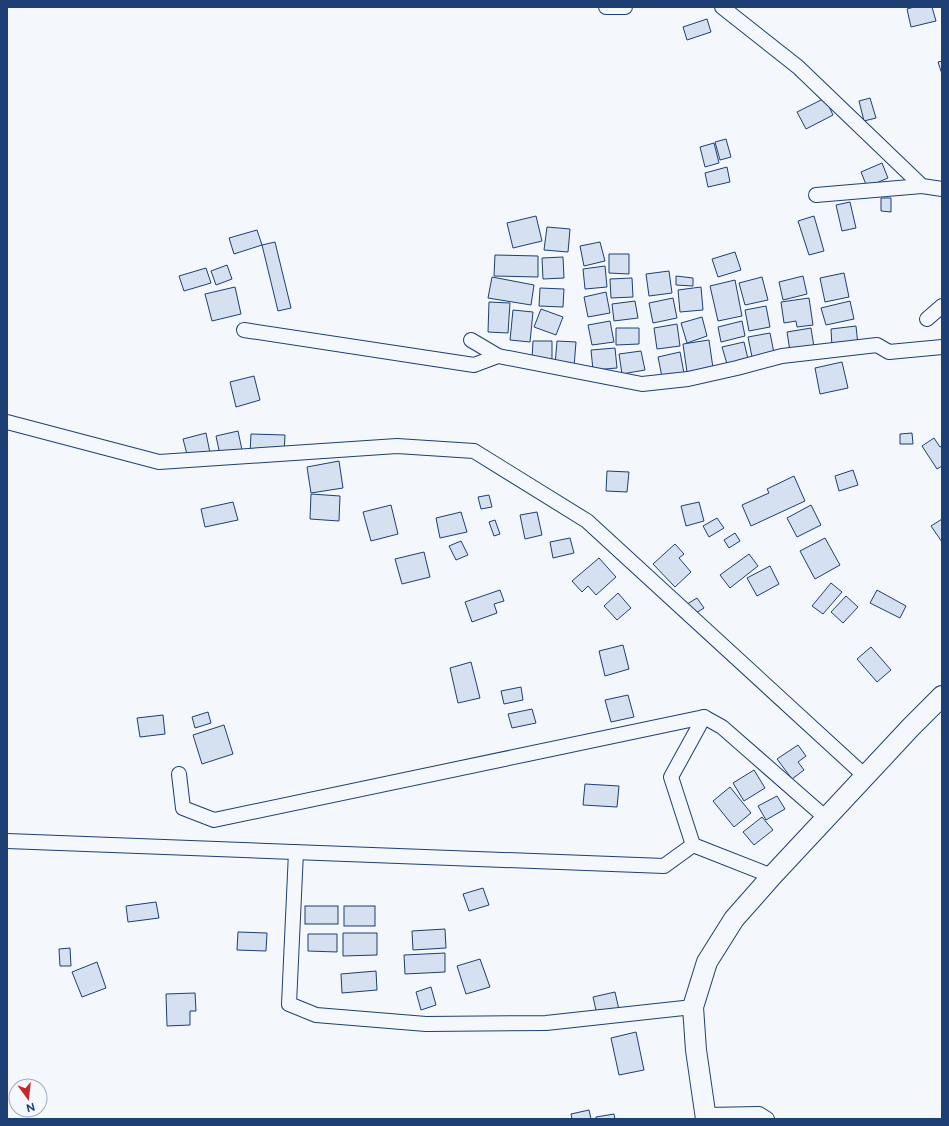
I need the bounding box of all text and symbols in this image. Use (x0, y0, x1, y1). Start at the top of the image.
north arrow (8, 1078, 48, 1118)
text: N (25, 1100, 36, 1115)

